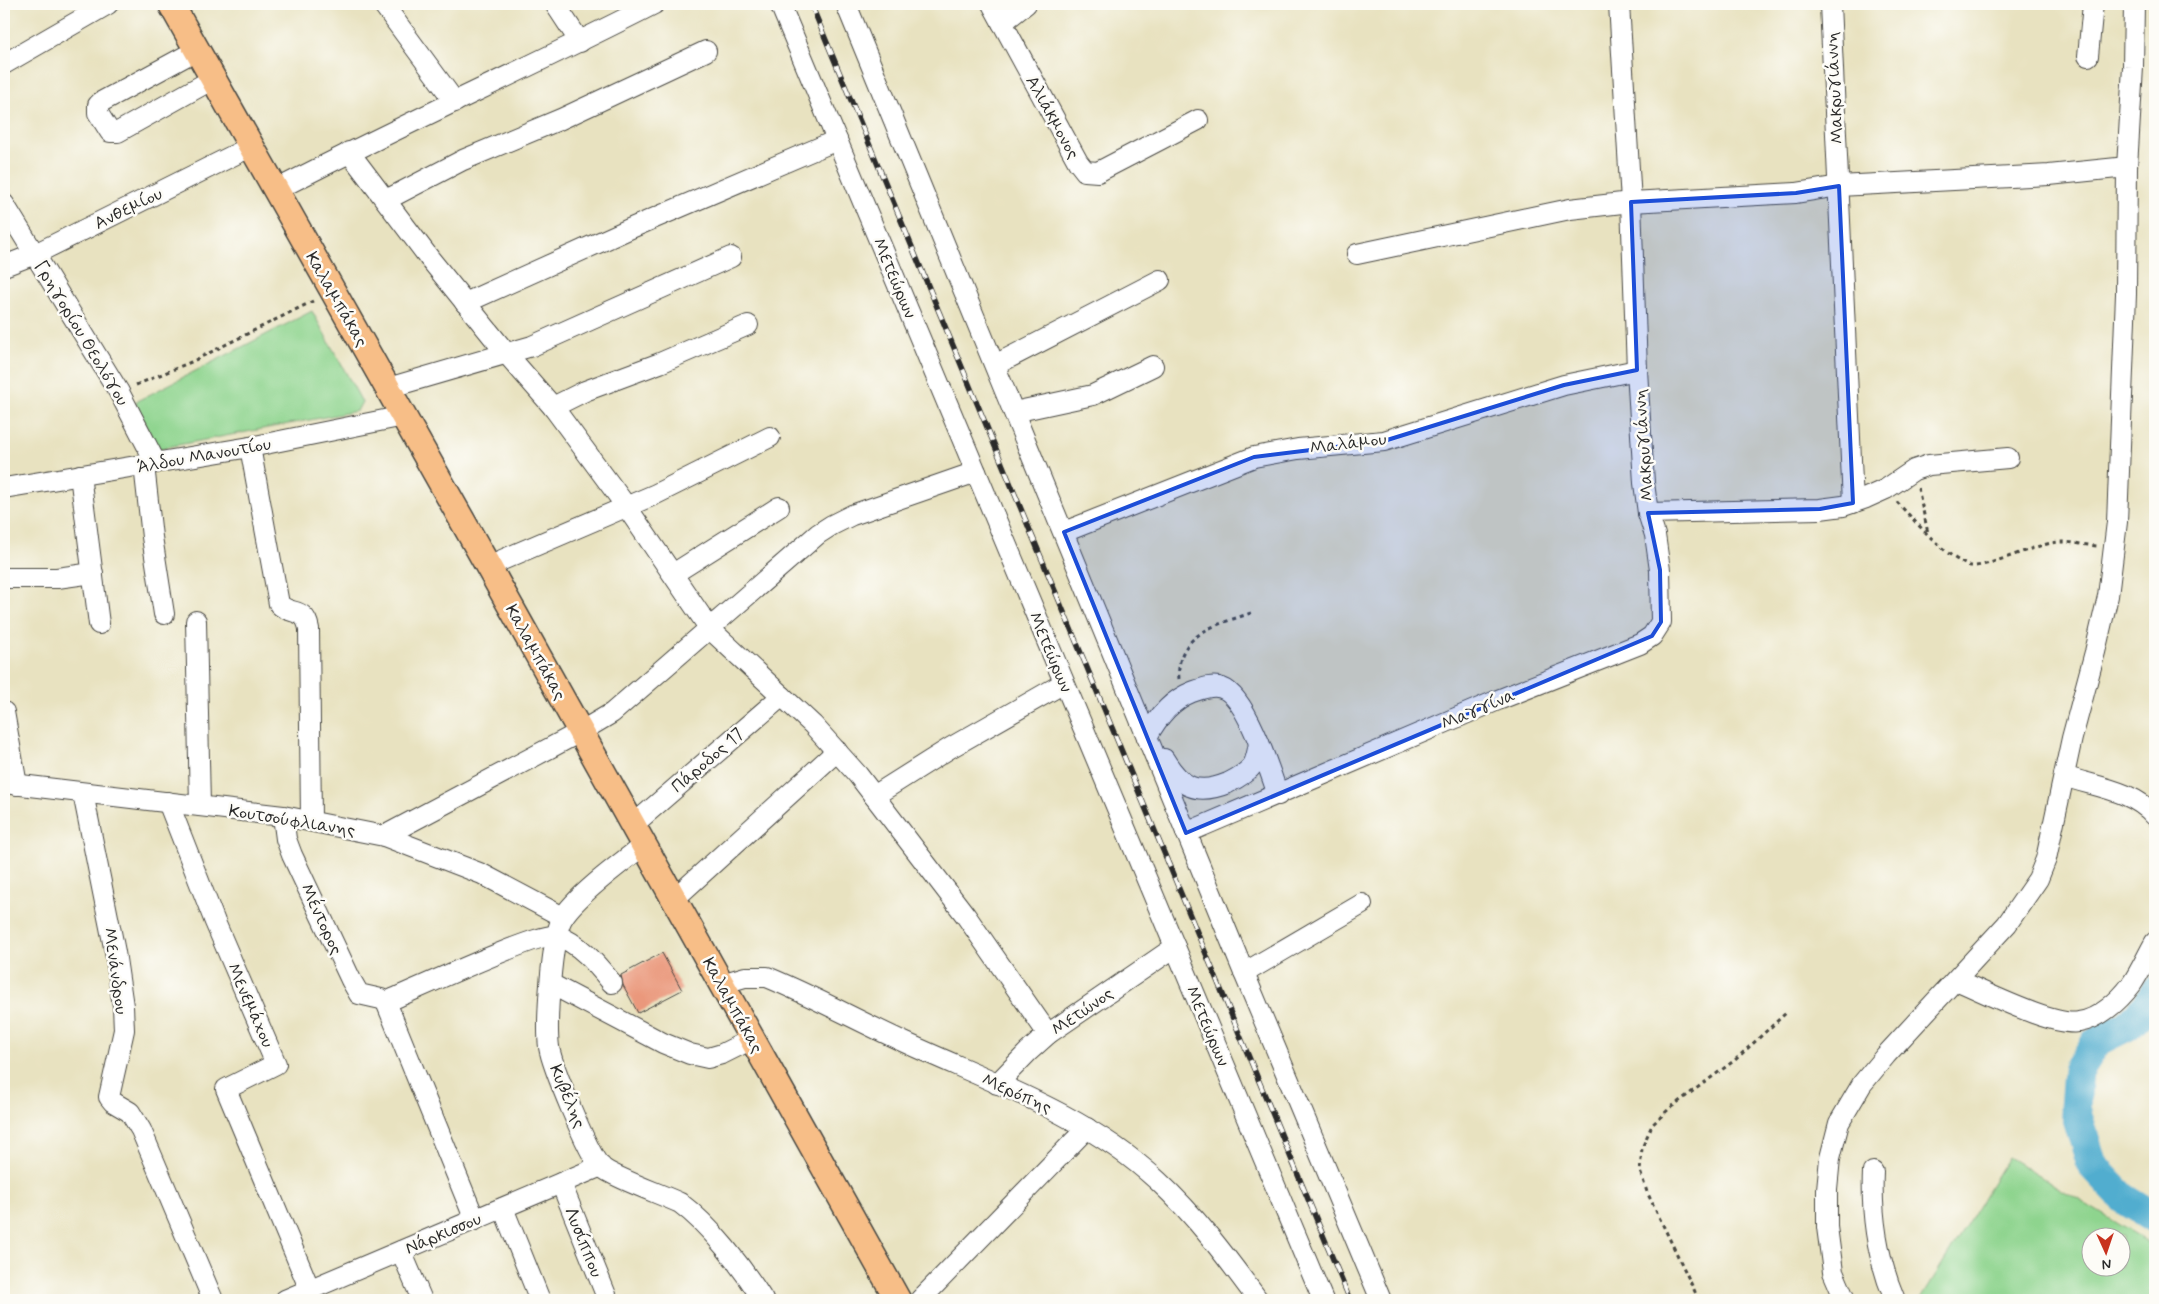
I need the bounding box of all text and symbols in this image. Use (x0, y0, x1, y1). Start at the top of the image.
street label: Μακρυγιάννη (1820, 31, 1850, 145)
street label: Αλιάκμονος (1019, 71, 1085, 164)
street label: Ανθεμίου (90, 182, 167, 236)
street label: Μετεώρων (866, 234, 922, 322)
street label: Καλαμπάκας (299, 247, 373, 352)
street label: Γρηγορίου Θεολόγου (28, 256, 134, 411)
street label: Μακρυγιάννη (1628, 388, 1660, 502)
street label: Μαλάμου (1308, 427, 1388, 461)
street label: Άλδου Μανουτίου (135, 432, 273, 480)
street label: Καλαμπάκας (499, 600, 571, 705)
street label: Μετεώρων (1022, 608, 1078, 696)
street label: Μαγγίνα (1438, 684, 1519, 736)
street label: Πάροδος 17 (666, 723, 749, 799)
street label: Κουτσούφλιανης (227, 799, 357, 843)
street label: Μέντορος (294, 879, 349, 959)
street label: Μενάνδρου (97, 926, 133, 1016)
street label: Καλαμπάκας (696, 953, 768, 1058)
street label: Μενεμάχου (221, 959, 279, 1051)
street label: Μετώνος (1047, 982, 1118, 1042)
street label: Μετεώρων (1179, 982, 1235, 1070)
street label: Κυβέλης (543, 1060, 592, 1132)
street label: Μερόπης (978, 1068, 1055, 1120)
street label: Λυσίππου (558, 1204, 608, 1281)
street label: Νάρκισσου (402, 1207, 485, 1261)
north arrow (2082, 1226, 2132, 1276)
text: N (2101, 1255, 2112, 1273)

